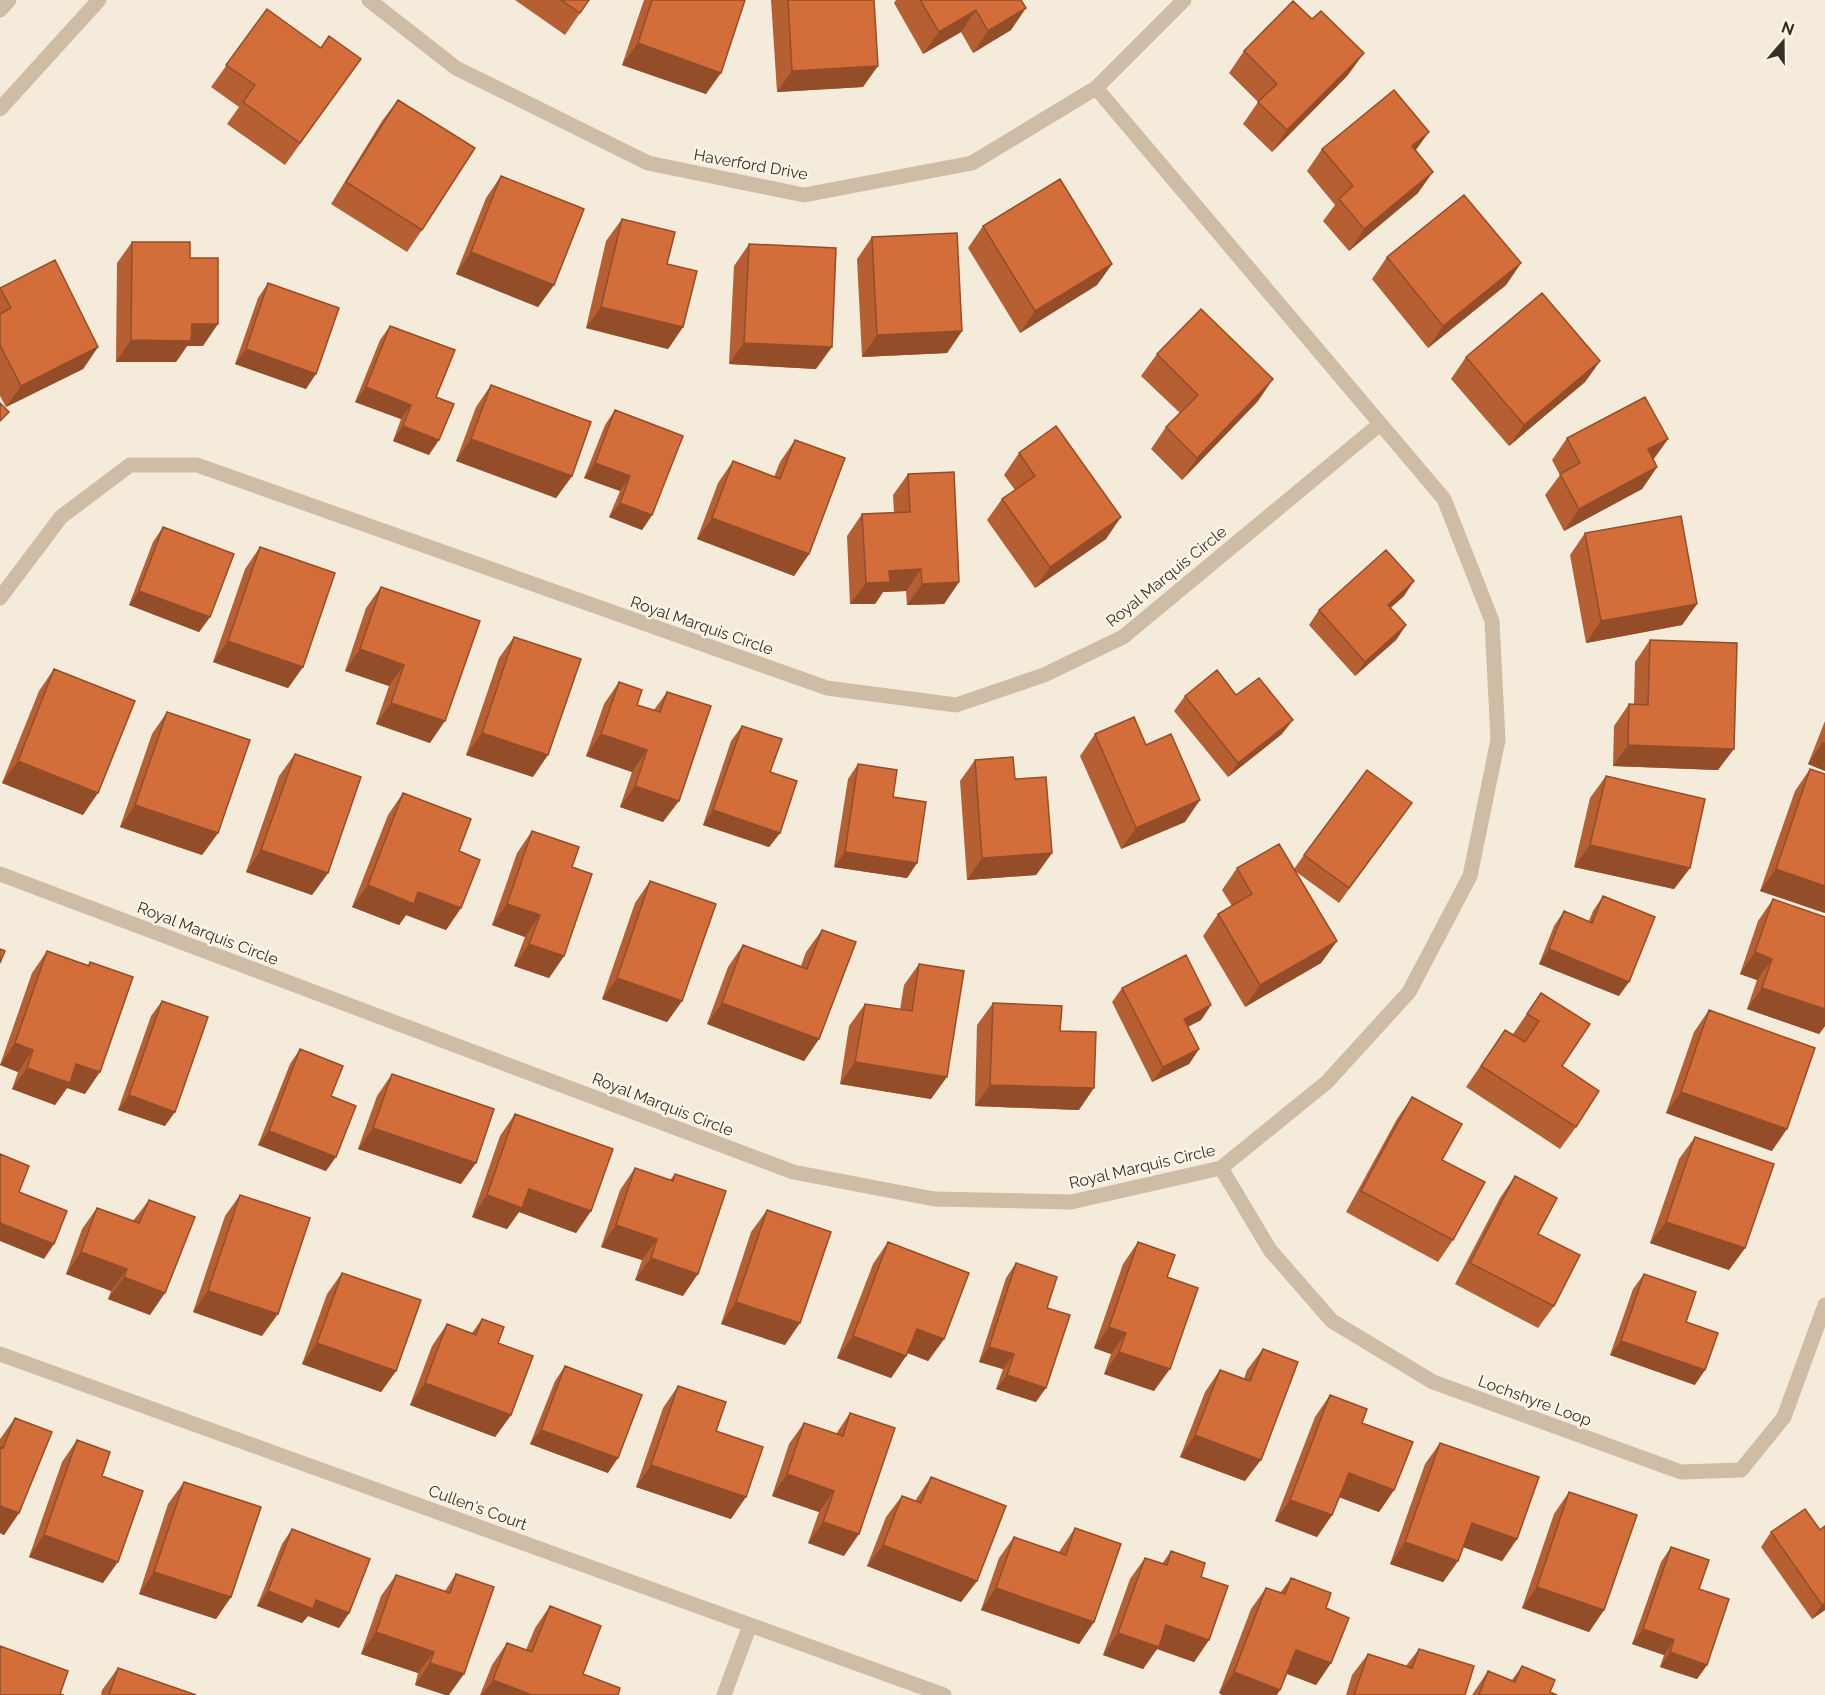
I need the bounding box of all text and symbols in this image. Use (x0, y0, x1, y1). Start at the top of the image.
north arrow (1753, 12, 1813, 72)
text: N (1779, 17, 1797, 39)
street label: Haverford Drive (692, 145, 809, 184)
street label: Royal Marquis Circle (1102, 522, 1230, 631)
street label: Royal Marquis Circle (628, 592, 776, 659)
street label: Royal Marquis Circle (135, 898, 281, 969)
street label: Royal Marquis Circle (590, 1069, 736, 1140)
street label: Royal Marquis Circle (1067, 1140, 1217, 1193)
street label: Lochshyre Loop (1476, 1371, 1594, 1430)
street label: Cullen's Court (426, 1481, 530, 1534)

